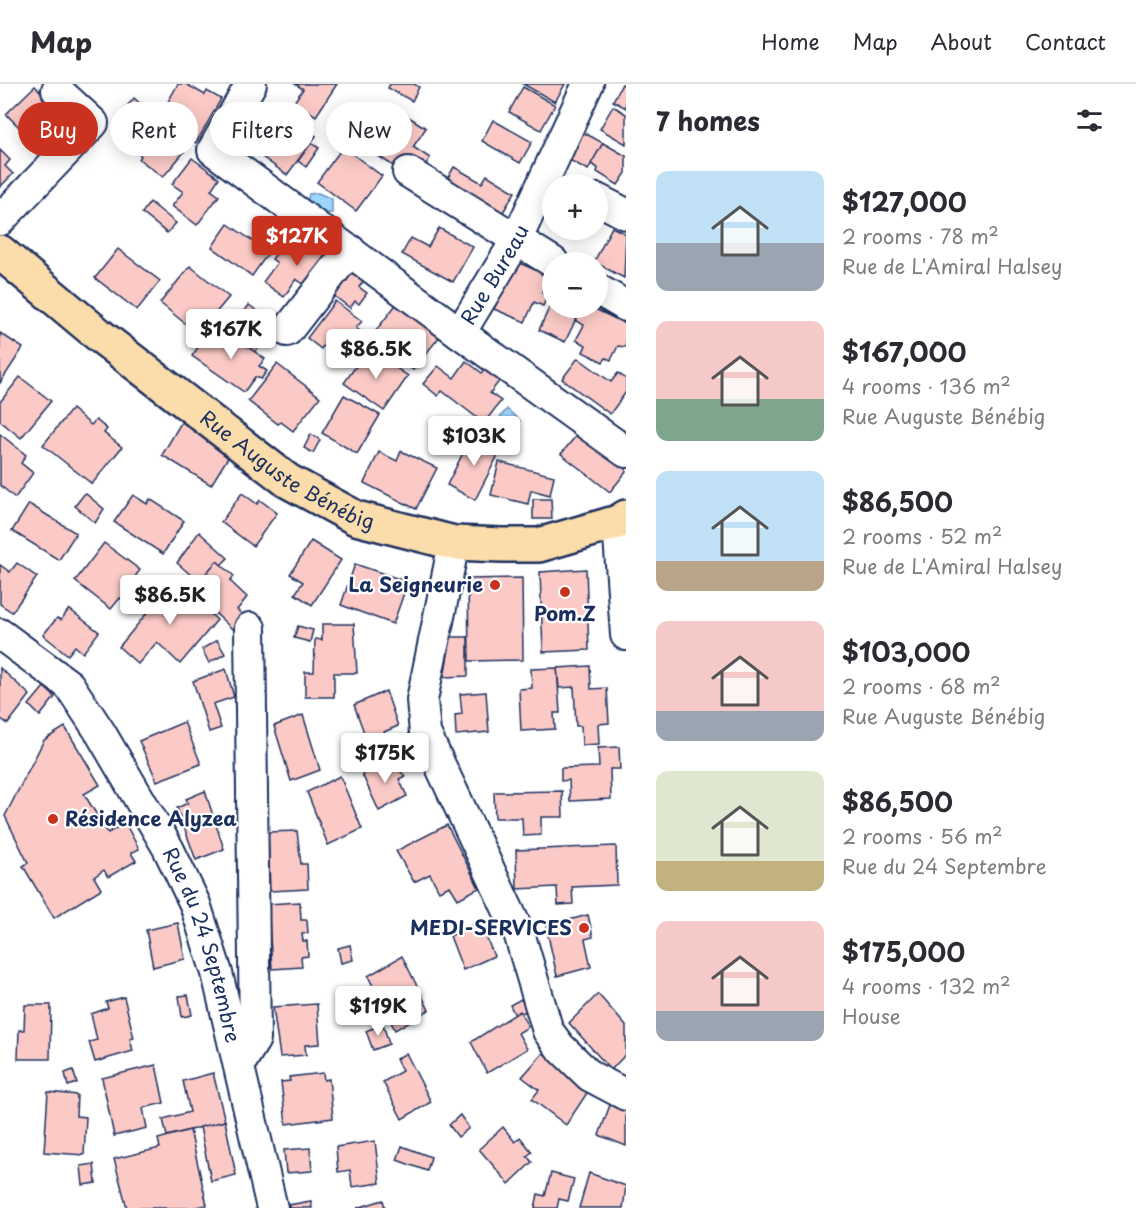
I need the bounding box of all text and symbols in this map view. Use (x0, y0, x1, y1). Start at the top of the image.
text: Map (30, 20, 92, 63)
text: Home (761, 25, 820, 57)
text: Map (853, 25, 898, 57)
text: About (931, 25, 992, 57)
text: Contact (1025, 25, 1106, 57)
text: 7 homes (656, 101, 760, 140)
chip: Buy (18, 102, 98, 156)
chip: Rent (110, 102, 198, 156)
chip: Filters (210, 102, 314, 156)
chip: New (326, 102, 412, 156)
icon: filters (1073, 104, 1106, 137)
map controls (542, 174, 608, 318)
button: + (542, 174, 608, 240)
text: $127,000 (842, 182, 967, 221)
icon: home (704, 195, 776, 267)
pin: $127K (255, 216, 339, 267)
street label: Rue Bureau (452, 219, 536, 330)
text: $127K (266, 220, 328, 250)
text: 2 rooms · 78 m² (842, 221, 999, 251)
text: Rue de L'Amiral Halsey (842, 251, 1062, 281)
button: − (542, 252, 608, 318)
pin: $167K (189, 309, 273, 360)
text: $167K (200, 313, 262, 343)
pin: $86.5K (327, 329, 425, 380)
text: $167,000 (842, 332, 966, 371)
text: $86.5K (340, 333, 412, 363)
icon: home (704, 345, 776, 417)
text: 4 rooms · 136 m² (842, 371, 1011, 401)
text: Rue Auguste Bénébig (842, 401, 1045, 431)
street label: Rue Auguste Bénébig (194, 402, 378, 536)
pin: $103K (432, 416, 516, 467)
text: $103K (442, 420, 506, 450)
text: $86,500 (842, 482, 953, 521)
icon: home (704, 495, 776, 567)
text: 2 rooms · 52 m² (842, 521, 1002, 551)
text: Rue de L'Amiral Halsey (842, 551, 1062, 581)
place label: La Seigneurie (348, 569, 483, 599)
pin: $86.5K (121, 575, 219, 626)
marker: La Seigneurie (488, 578, 502, 592)
text: $86.5K (134, 579, 206, 609)
marker: Pom.Z (558, 585, 572, 599)
place label: Pom.Z (534, 598, 596, 628)
text: $103,000 (842, 632, 970, 671)
icon: home (704, 645, 776, 717)
text: 2 rooms · 68 m² (842, 671, 1001, 701)
text: Rue Auguste Bénébig (842, 701, 1045, 731)
pin: $175K (343, 733, 427, 784)
text: $175K (355, 737, 415, 767)
text: $86,500 (842, 782, 953, 821)
icon: home (704, 795, 776, 867)
place label: Résidence Alyzea (65, 803, 237, 833)
marker: Résidence Alyzea (46, 812, 60, 826)
text: 2 rooms · 56 m² (842, 821, 1003, 851)
street label: Rue du 24 Septembre (156, 842, 249, 1046)
text: Rue du 24 Septembre (842, 851, 1047, 881)
place label: MEDI-SERVICES (410, 912, 572, 942)
marker: MEDI-SERVICES (577, 921, 591, 935)
text: $175,000 (842, 932, 965, 971)
icon: home (704, 945, 776, 1017)
text: 4 rooms · 132 m² (842, 971, 1011, 1001)
pin: $119K (336, 986, 420, 1037)
text: $119K (349, 990, 407, 1020)
text: House (842, 1001, 901, 1031)

